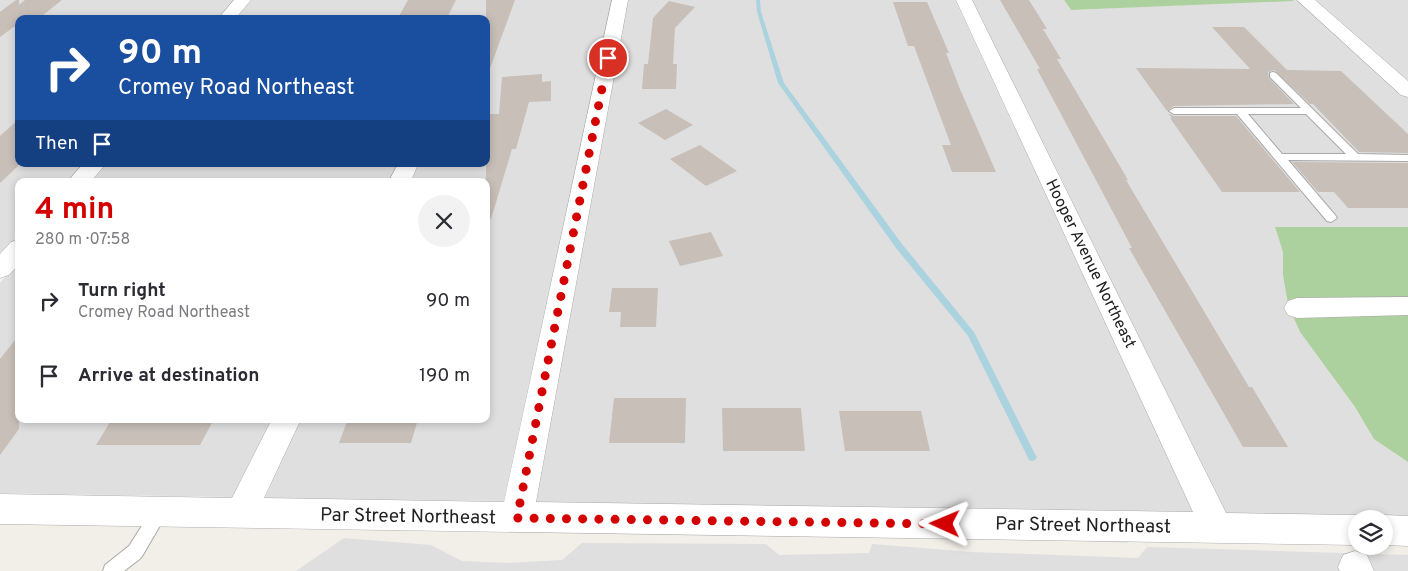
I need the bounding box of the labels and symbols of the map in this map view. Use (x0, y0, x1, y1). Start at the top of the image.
pin (587, 37, 629, 79)
street label: Hooper Avenue Northeast (1040, 176, 1140, 352)
position arrow (918, 497, 970, 549)
street label: Par Street Northeast (320, 503, 496, 531)
street label: Par Street Northeast (995, 512, 1171, 540)

